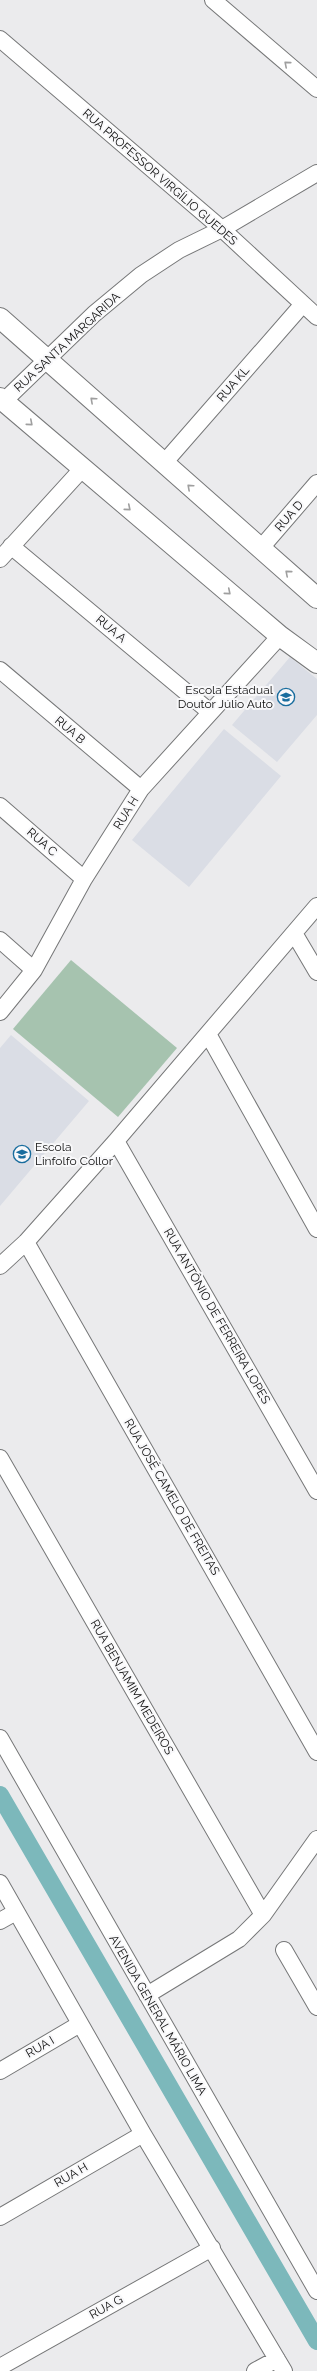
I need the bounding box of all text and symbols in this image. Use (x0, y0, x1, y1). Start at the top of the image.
one-way arrow (285, 61, 292, 68)
street label: RUA PROFESSOR VIRGÍLIO GUEDES (80, 106, 240, 248)
street label: RUA SANTA MARGARIDA (11, 289, 123, 395)
street label: RUA KL (214, 364, 252, 404)
one-way arrow (90, 398, 98, 405)
one-way arrow (25, 419, 32, 426)
one-way arrow (187, 484, 195, 491)
street label: RUA D (272, 498, 306, 534)
one-way arrow (124, 503, 131, 510)
one-way arrow (285, 570, 292, 577)
one-way arrow (223, 587, 230, 594)
street label: RUA A (93, 612, 129, 646)
place label: Escola Estadual Doutor Júlio Auto (178, 683, 274, 711)
school or university icon: Escola Estadual Doutor Júlio Auto (276, 687, 296, 707)
street label: RUA B (52, 713, 88, 747)
street label: RUA H (110, 794, 142, 832)
street label: RUA C (24, 825, 60, 859)
place label: Escola Linfolfo Collor (35, 1140, 114, 1168)
school or university icon: Escola Linfolfo Collor (12, 1144, 32, 1164)
street label: RUA ANTÔNIO DE FERREIRA LOPES (161, 1226, 273, 1406)
street label: RUA JOSÉ CAMELO DE FREITAS (121, 1416, 223, 1578)
street label: RUA BENJAMIM MEDEIROS (88, 1617, 176, 1757)
street label: AVENIDA GENERAL MÁRIO LIMA (106, 1933, 210, 2097)
street label: RUA I (23, 2033, 57, 2061)
street label: RUA H (52, 2160, 90, 2190)
street label: RUA G (87, 2292, 125, 2322)

